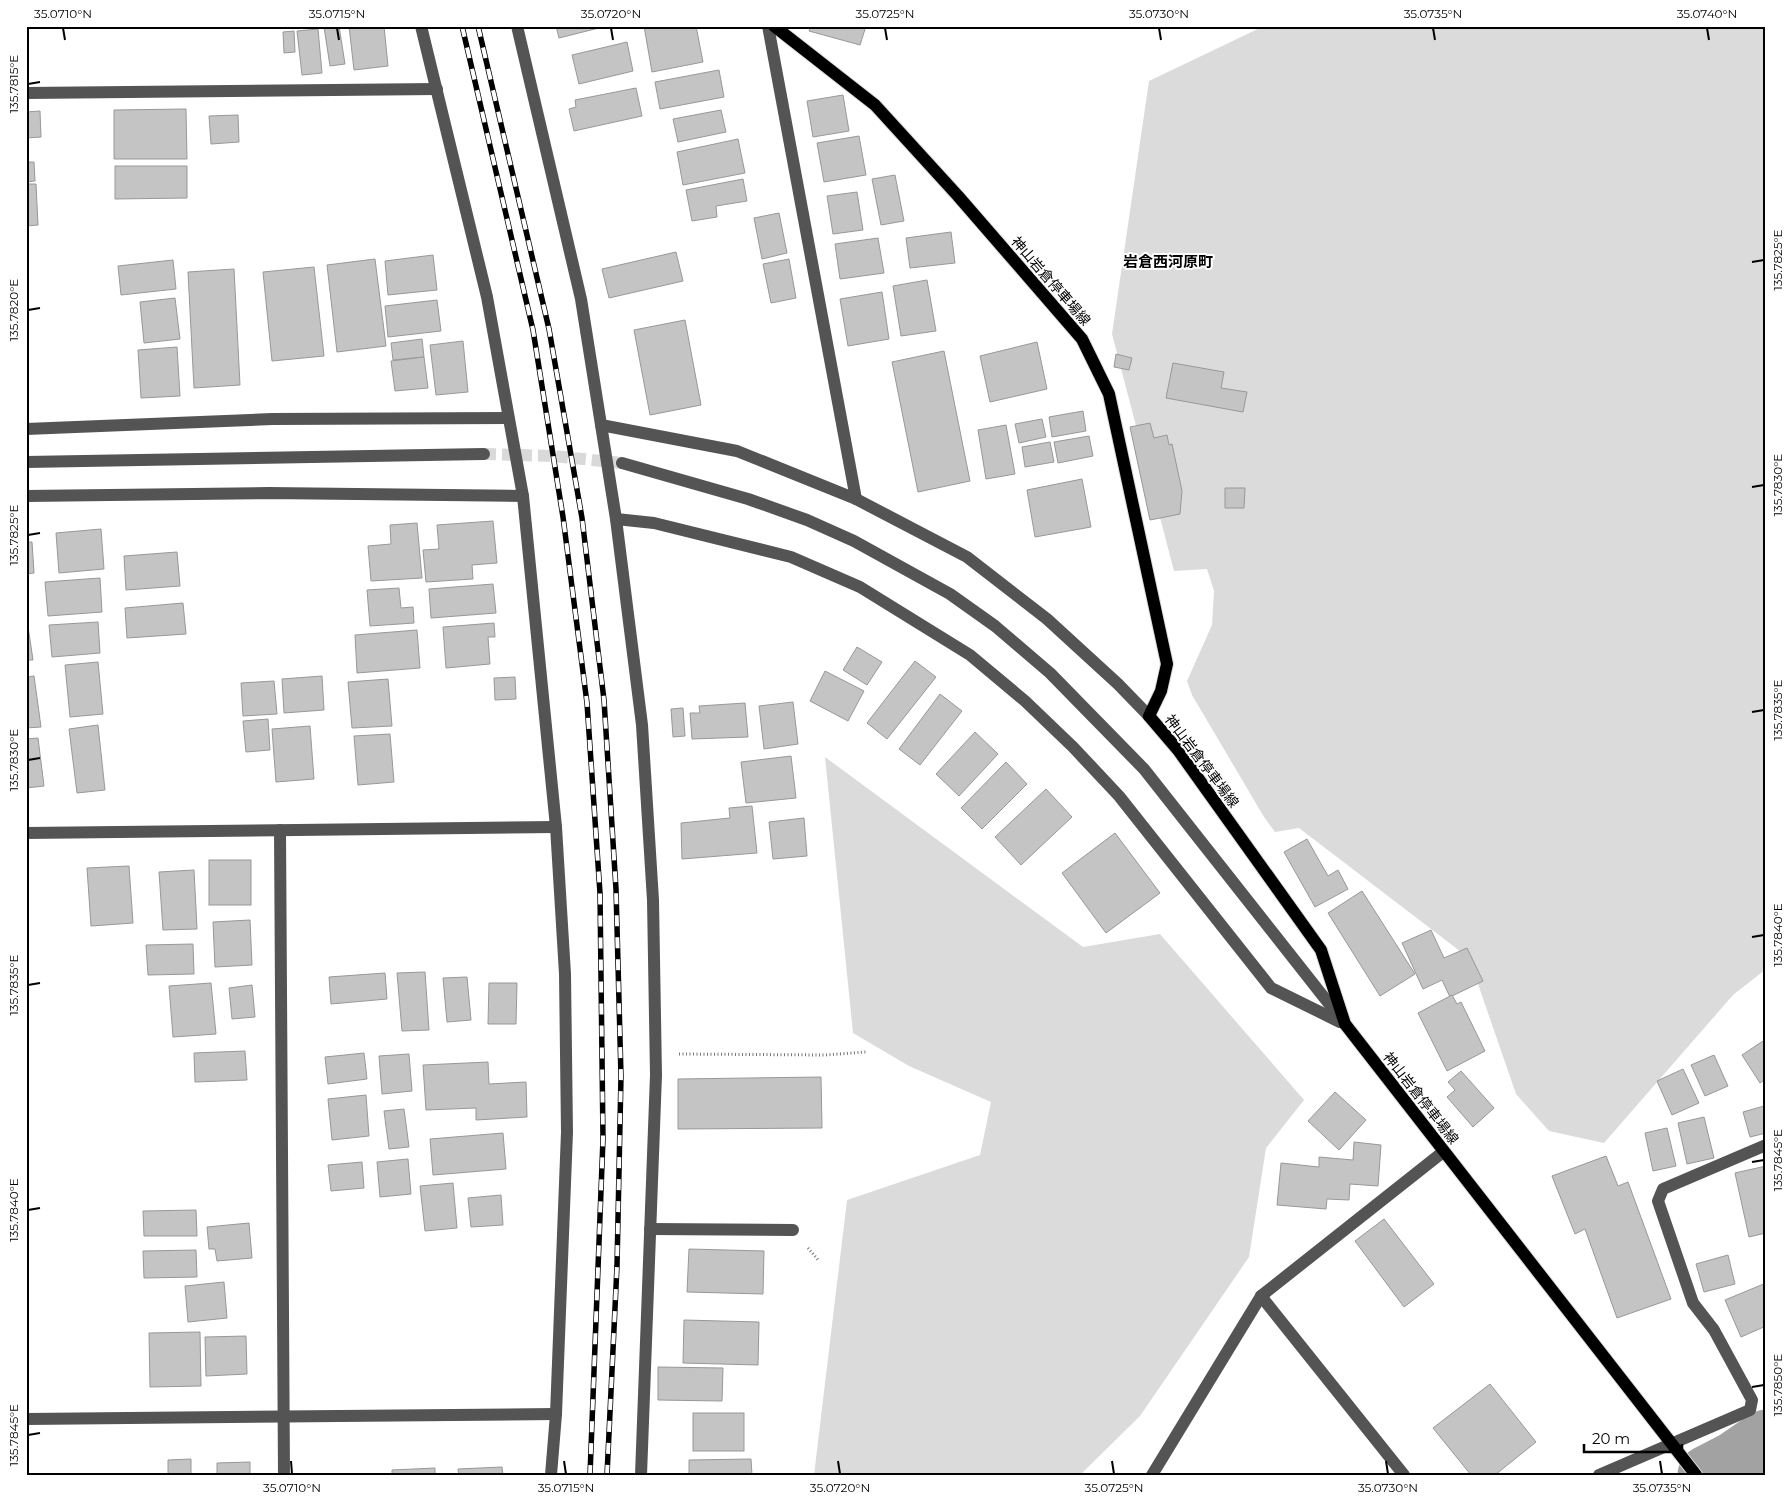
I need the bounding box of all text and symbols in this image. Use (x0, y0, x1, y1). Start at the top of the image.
text: 35.0710°N (34, 6, 92, 21)
text: 35.0715°N (309, 6, 365, 21)
text: 35.0720°N (581, 6, 641, 21)
text: 35.0725°N (856, 6, 914, 21)
text: 35.0730°N (1129, 6, 1189, 21)
text: 35.0735°N (1404, 6, 1462, 21)
text: 35.0740°N (1677, 6, 1737, 21)
text: 135.7815°E (6, 55, 21, 113)
text: 135.7825°E (1770, 229, 1785, 291)
street label: 神山岩倉停車場線 (1007, 233, 1095, 329)
district label: 岩倉西河原町 (1123, 252, 1213, 271)
text: 135.7820°E (6, 279, 21, 341)
text: 135.7830°E (1770, 454, 1785, 516)
text: 135.7825°E (6, 504, 21, 566)
text: 135.7835°E (1770, 680, 1785, 740)
street label: 神山岩倉停車場線 (1161, 711, 1243, 811)
text: 135.7830°E (6, 729, 21, 791)
text: 135.7840°E (1770, 903, 1785, 967)
text: 135.7835°E (6, 955, 21, 1015)
street label: 神山岩倉停車場線 (1379, 1048, 1463, 1148)
text: 135.7845°E (1770, 1129, 1785, 1191)
text: 135.7840°E (6, 1178, 21, 1242)
text: 135.7850°E (1770, 1354, 1785, 1416)
text: 135.7845°E (6, 1404, 21, 1466)
scale bar (1584, 1421, 1682, 1453)
text: 20 m (1592, 1429, 1630, 1448)
text: 35.0710°N (263, 1480, 321, 1495)
text: 35.0715°N (538, 1480, 594, 1495)
text: 35.0720°N (810, 1480, 870, 1495)
text: 35.0725°N (1085, 1480, 1143, 1495)
text: 35.0730°N (1358, 1480, 1418, 1495)
text: 35.0735°N (1633, 1480, 1691, 1495)

